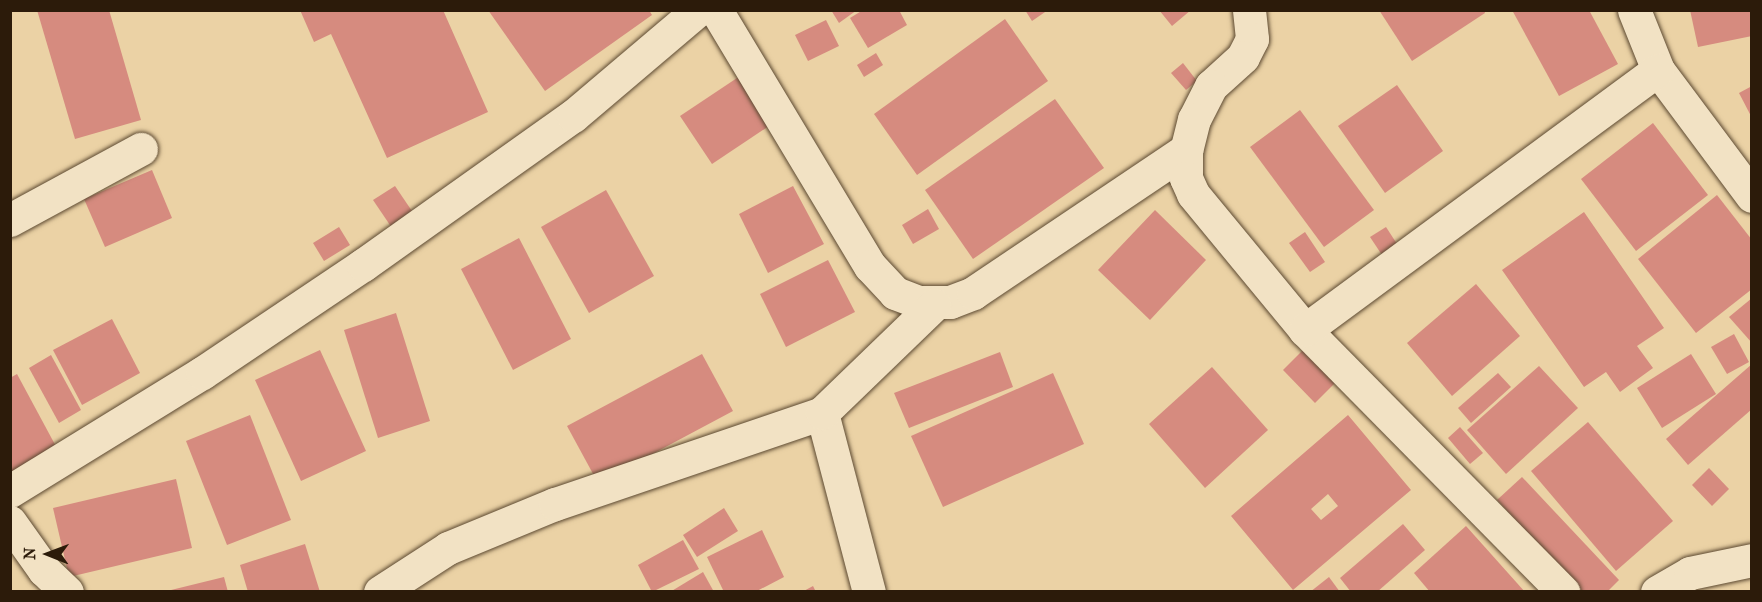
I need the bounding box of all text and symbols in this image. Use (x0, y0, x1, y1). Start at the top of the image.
north arrow (18, 524, 78, 584)
text: N (20, 547, 39, 560)

